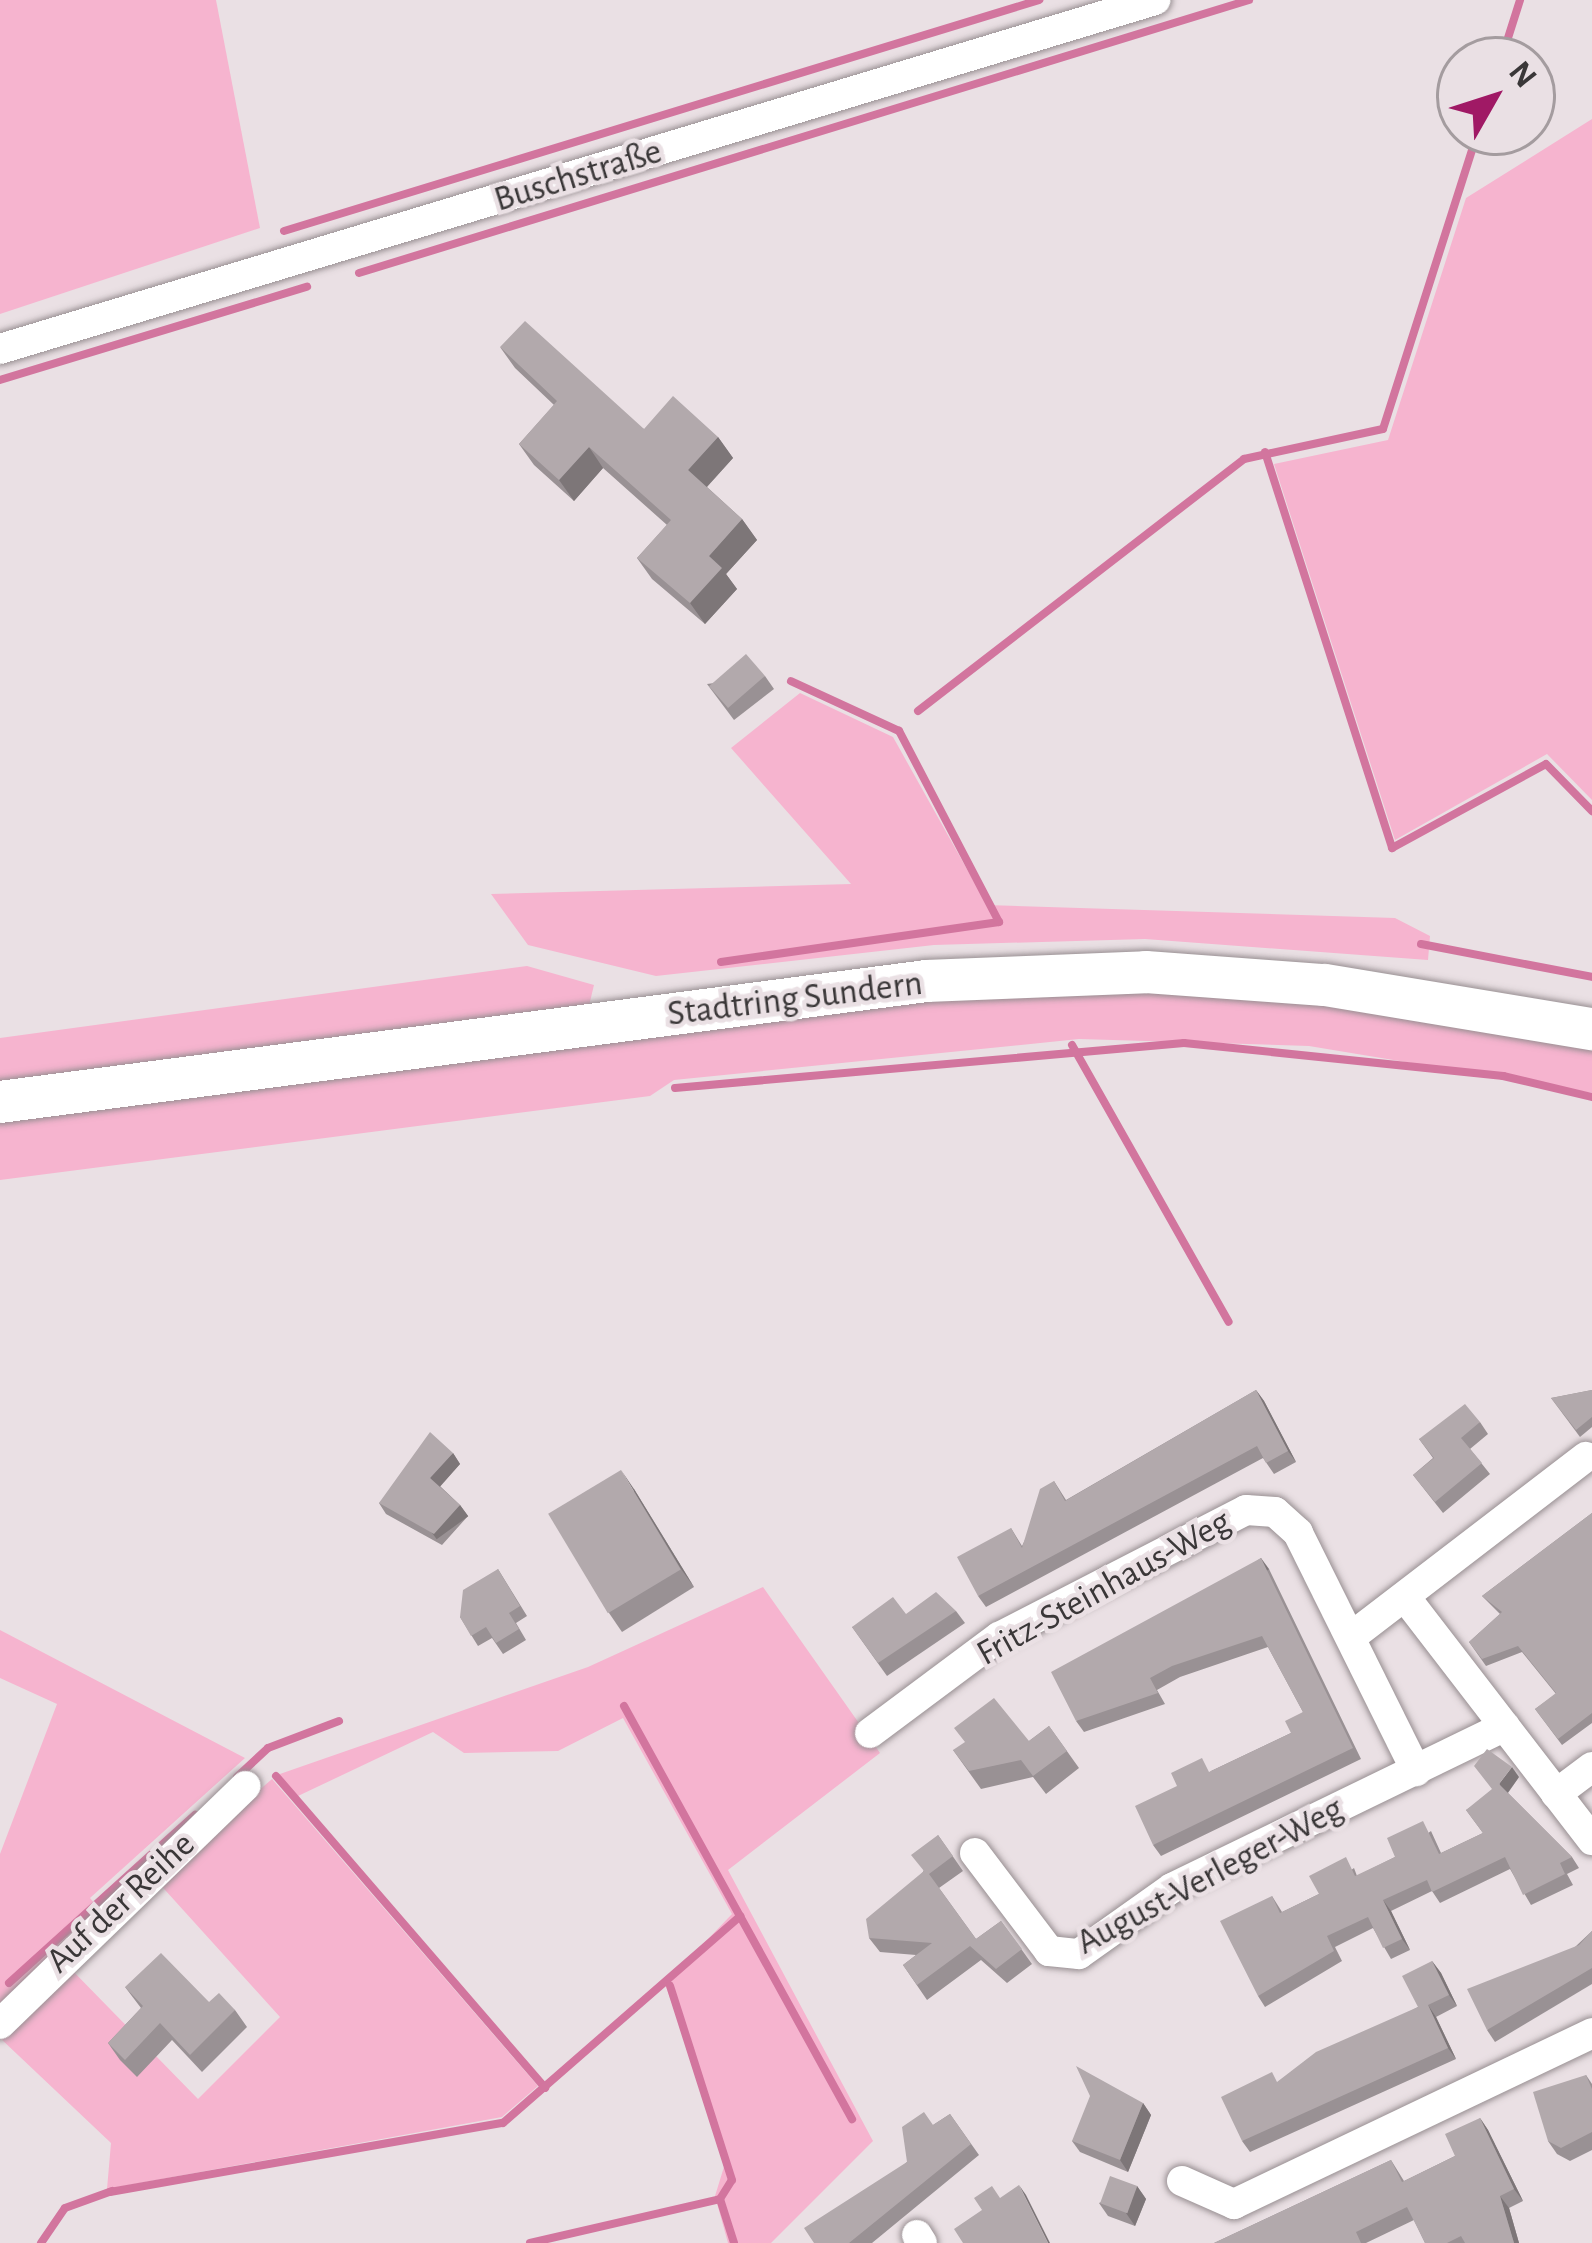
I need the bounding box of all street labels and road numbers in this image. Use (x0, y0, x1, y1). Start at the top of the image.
street label: Buschstraße (489, 130, 667, 222)
street label: Stadtring Sundern (665, 962, 925, 1036)
street label: Fritz-Steinhaus-Weg (970, 1500, 1238, 1676)
street label: August-Verleger-Weg (1069, 1787, 1351, 1965)
street label: Auf der Reihe (38, 1823, 204, 1983)

